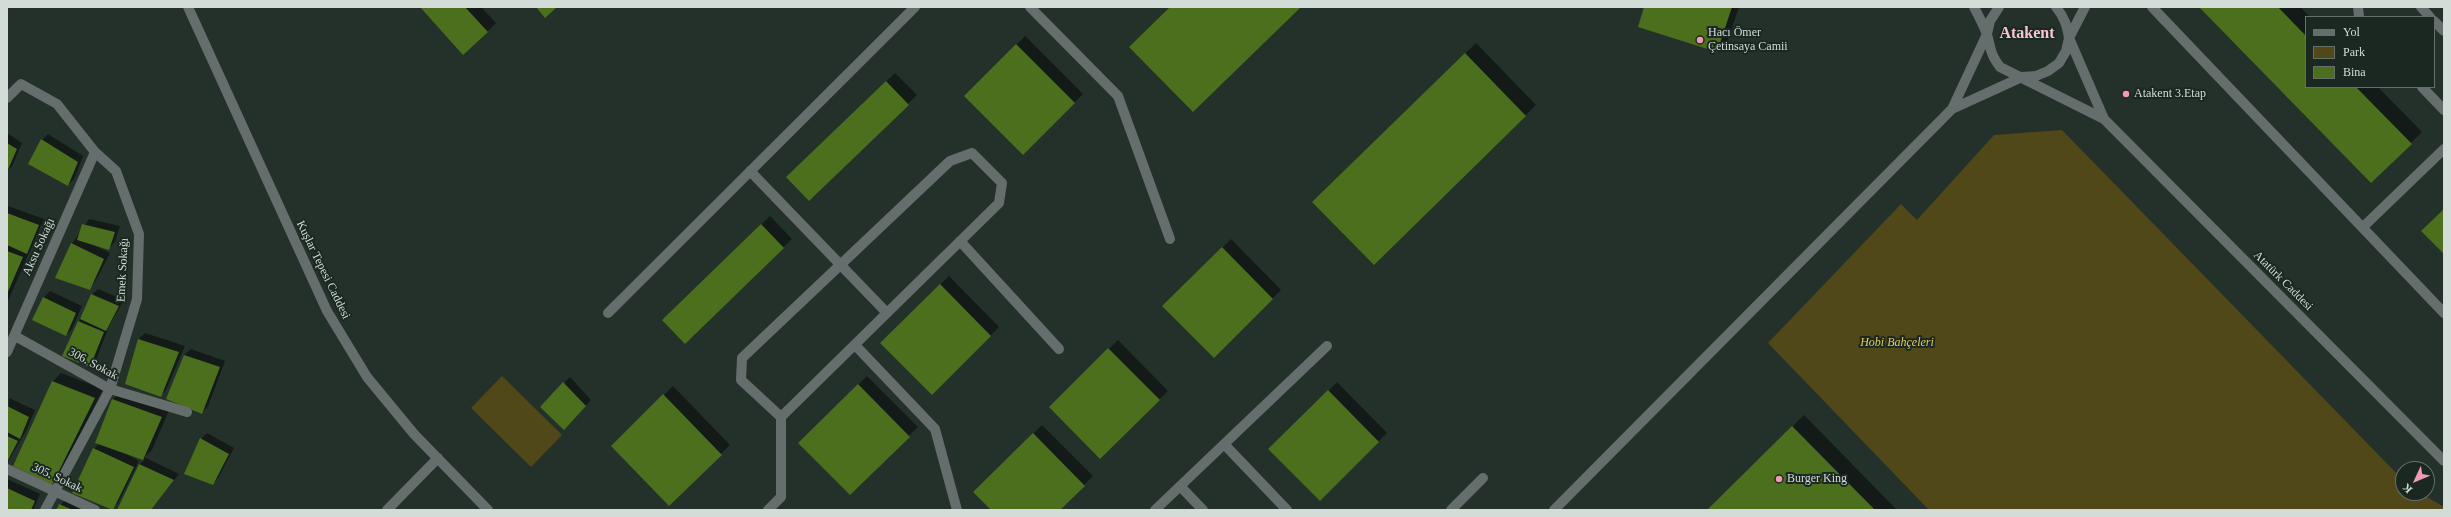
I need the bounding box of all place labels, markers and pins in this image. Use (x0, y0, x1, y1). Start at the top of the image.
place label: Hacı Ömer Çetinsaya Camii (1708, 26, 1788, 54)
marker: Hacı Ömer Çetinsaya Camii (1695, 35, 1705, 45)
place label: Atakent 3.Etap (2134, 87, 2206, 101)
marker: Atakent 3.Etap (2121, 89, 2131, 99)
place label: Burger King (1787, 472, 1847, 486)
marker: Burger King (1774, 474, 1784, 484)

